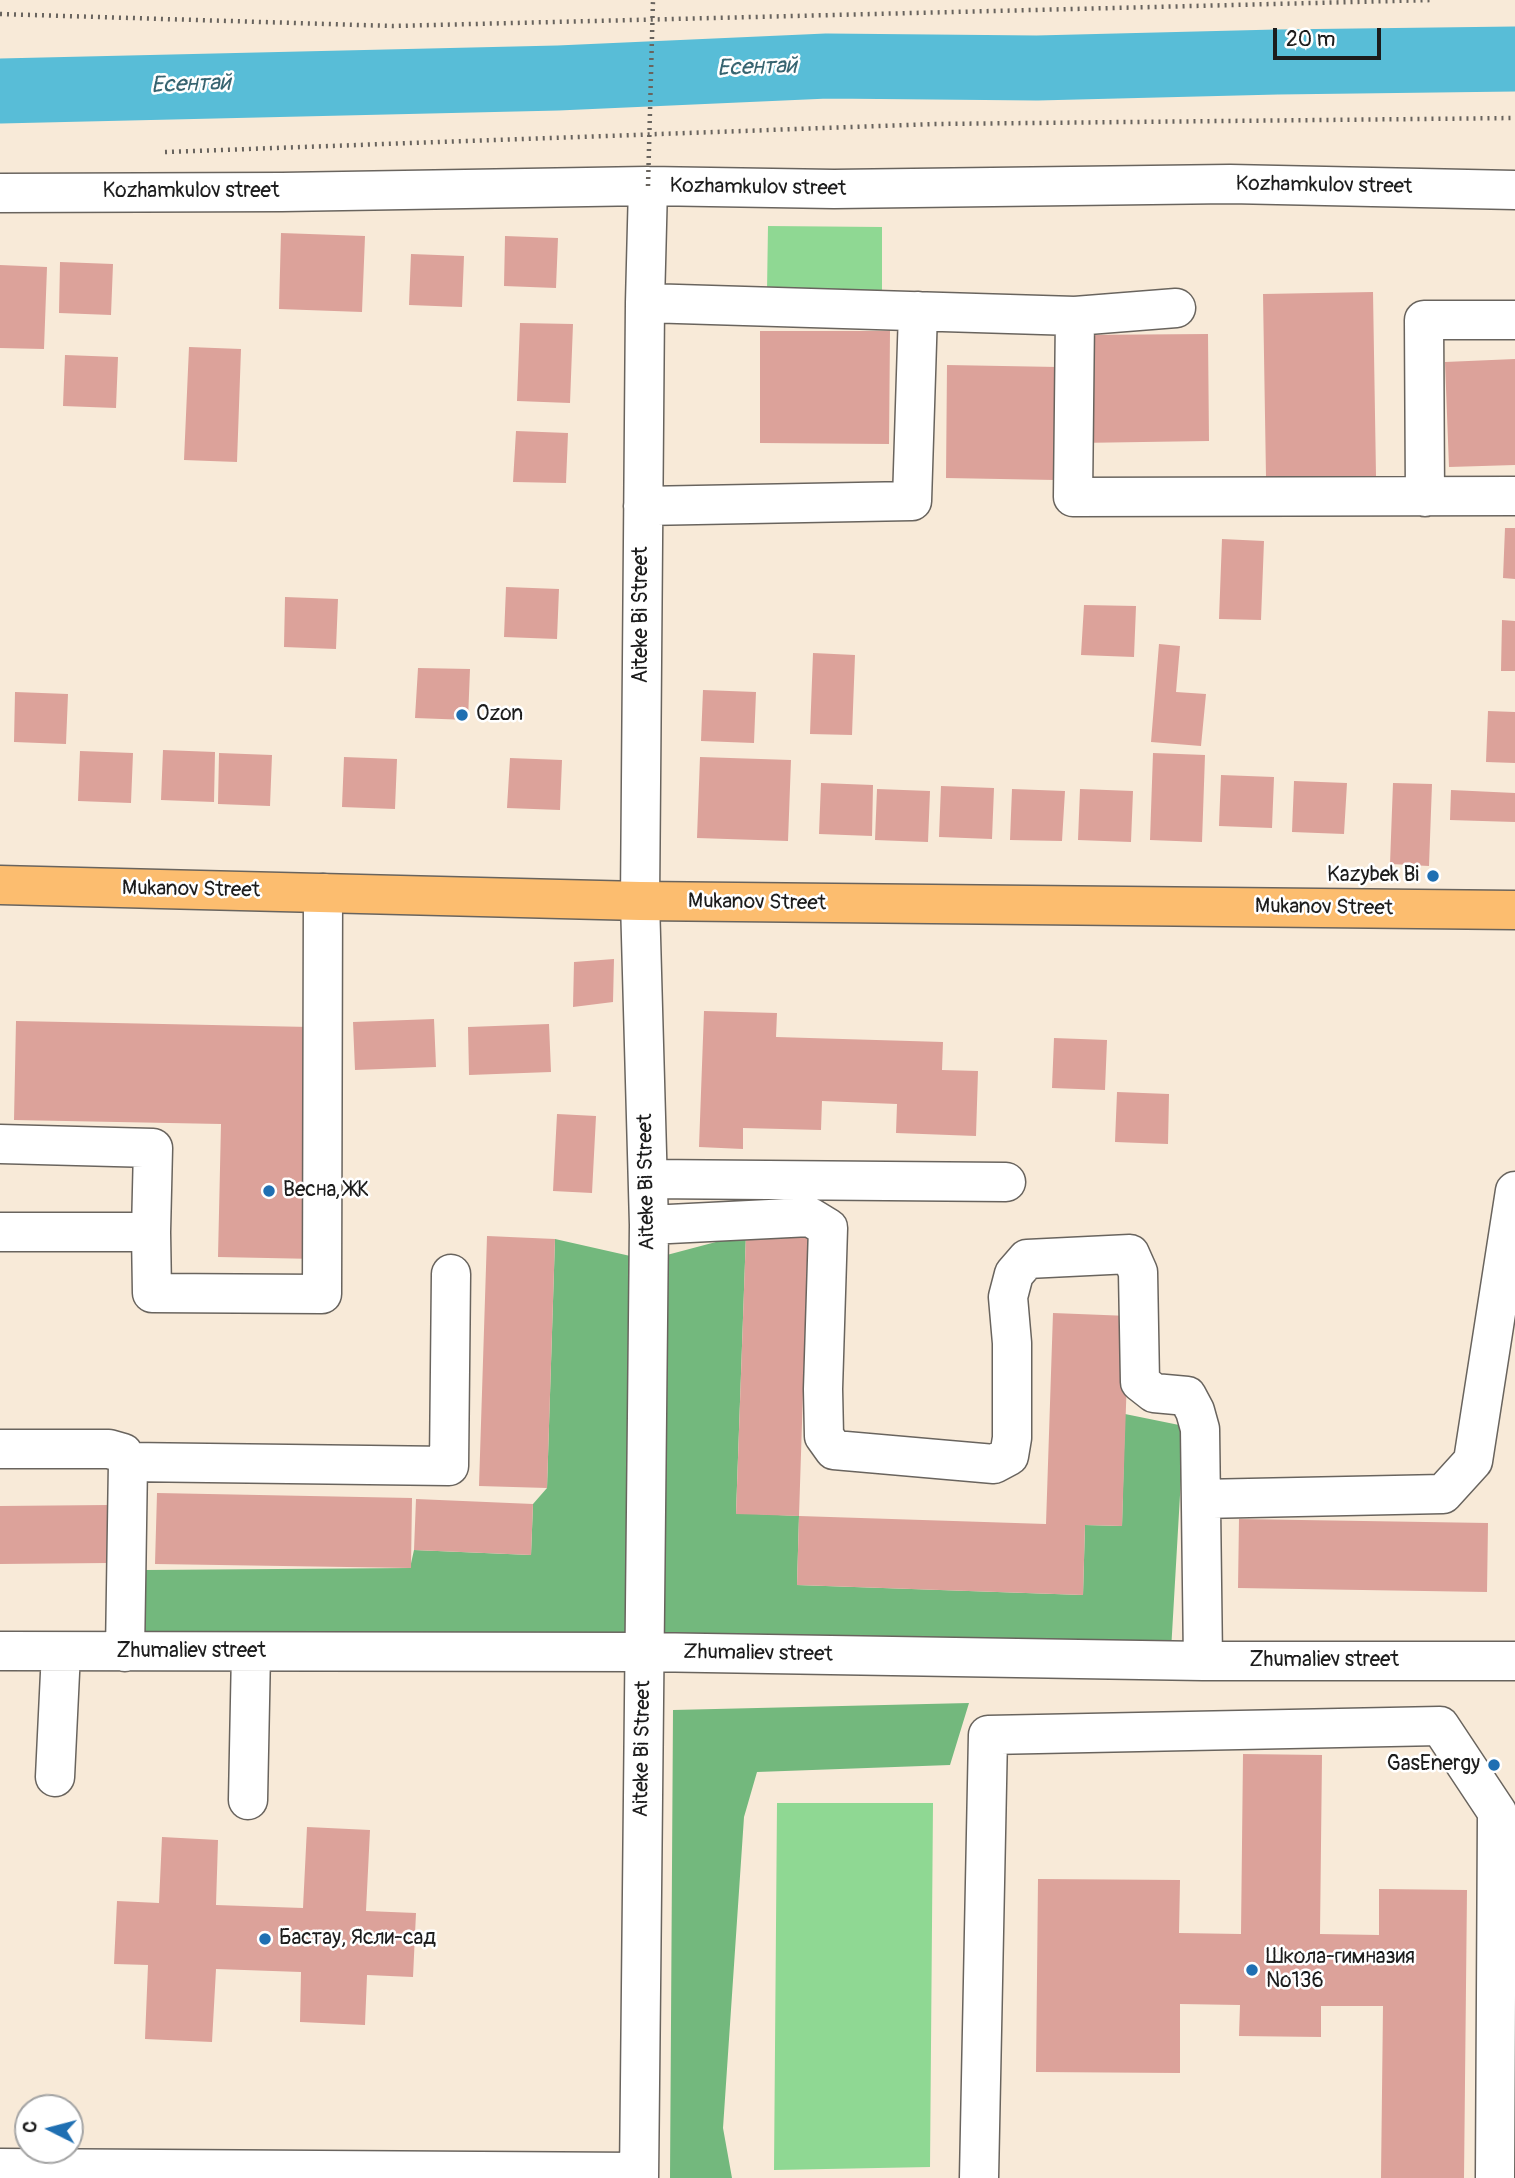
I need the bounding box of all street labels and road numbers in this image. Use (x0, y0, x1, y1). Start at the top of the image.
street label: Kozhamkulov street (1235, 172, 1413, 200)
street label: Kozhamkulov street (669, 174, 847, 202)
street label: Kozhamkulov street (103, 179, 279, 205)
street label: Aiteke Bi Street (629, 547, 655, 683)
street label: Mukanov Street (122, 876, 260, 904)
street label: Mukanov Street (688, 889, 826, 917)
street label: Mukanov Street (1255, 894, 1393, 922)
street label: Aiteke Bi Street (633, 1113, 661, 1251)
street label: Zhumaliev street (116, 1639, 266, 1665)
street label: Zhumaliev street (683, 1640, 833, 1668)
street label: Zhumaliev street (1249, 1648, 1399, 1674)
street label: Aiteke Bi Street (629, 1680, 657, 1818)

